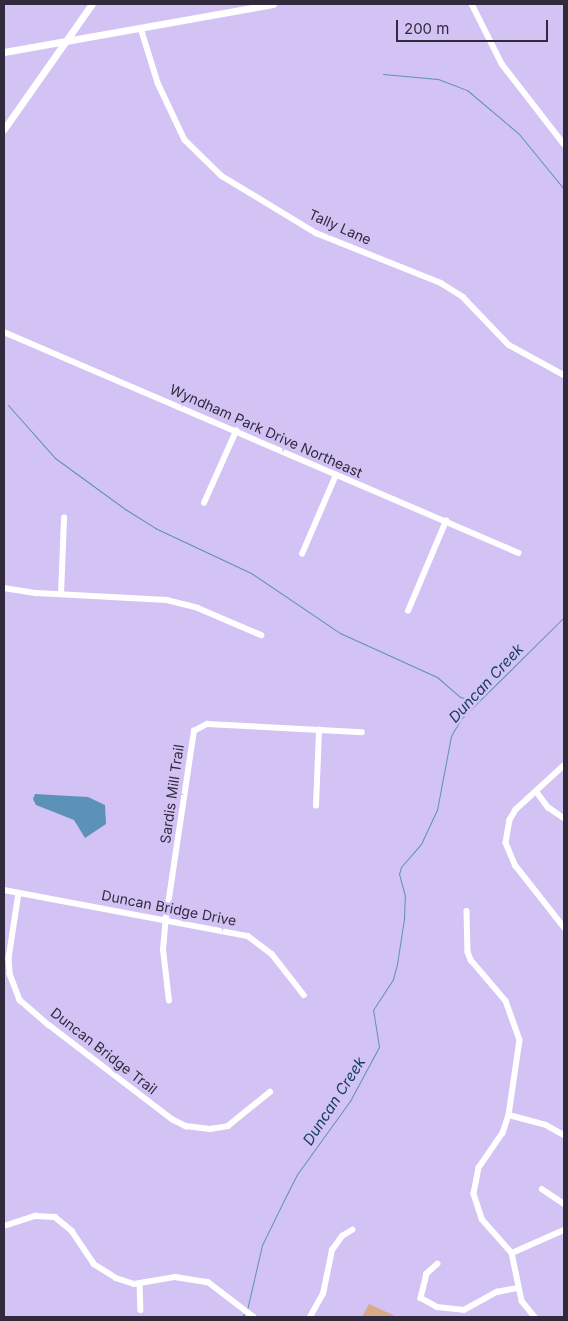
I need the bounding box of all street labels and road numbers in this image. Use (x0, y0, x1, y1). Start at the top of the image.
street label: Tally Lane (306, 206, 374, 248)
street label: Wyndham Park Drive Northeast (167, 381, 365, 481)
street label: Sardis Mill Trail (157, 743, 187, 845)
street label: Duncan Bridge Drive (100, 887, 238, 929)
street label: Duncan Bridge Trail (47, 1004, 161, 1098)

